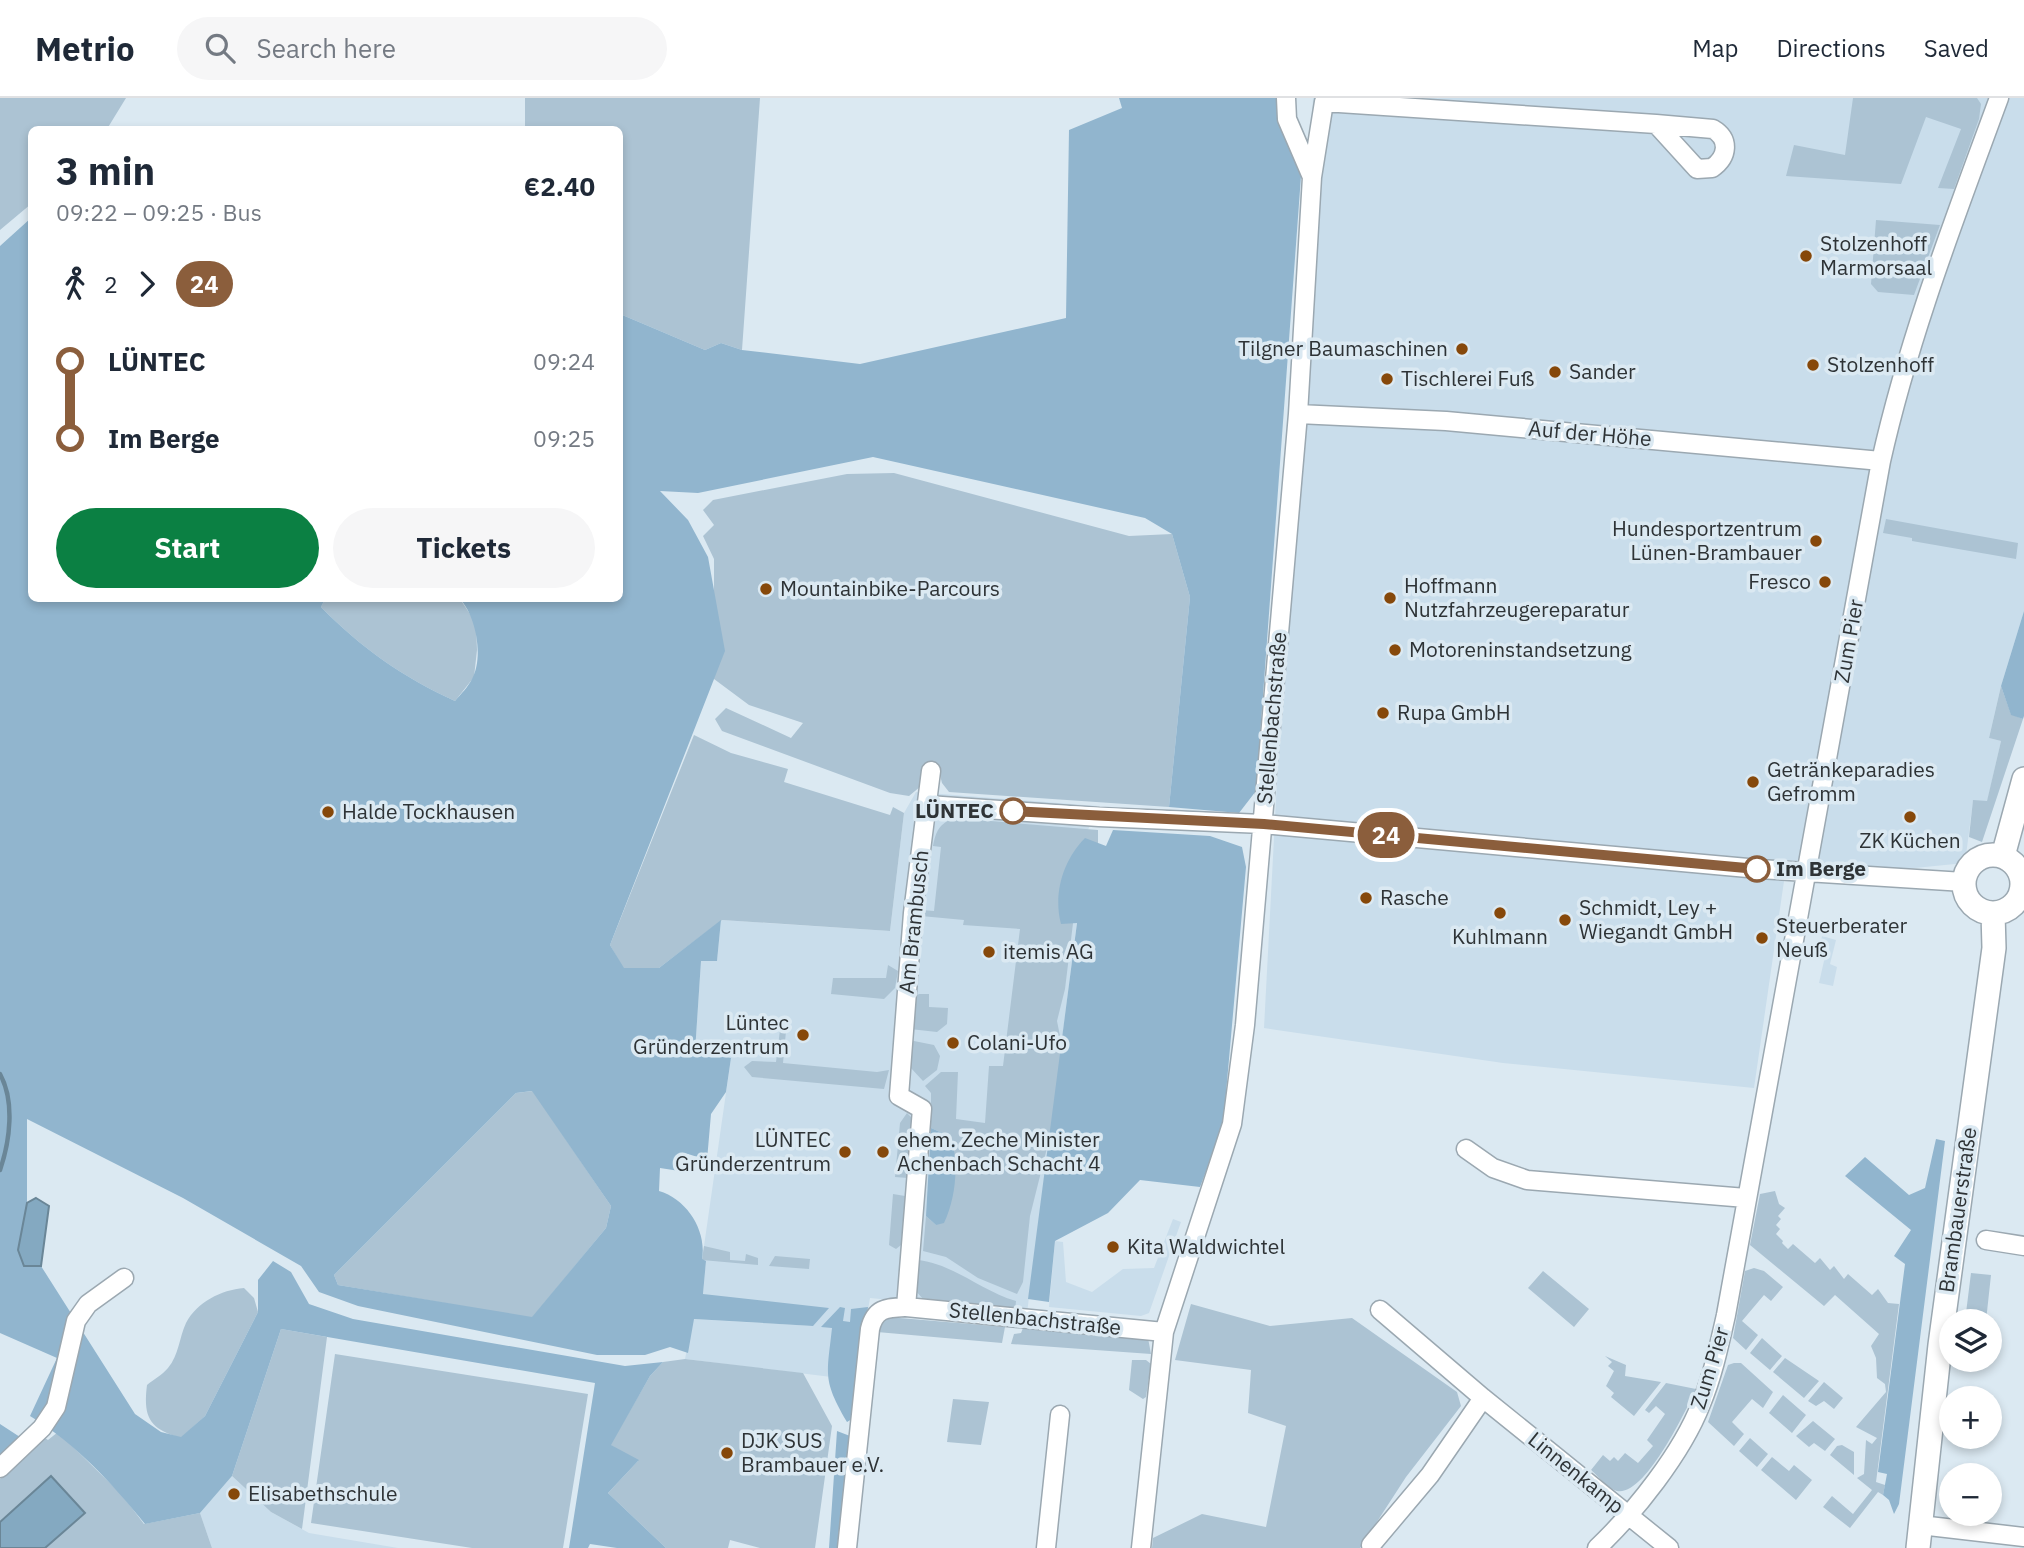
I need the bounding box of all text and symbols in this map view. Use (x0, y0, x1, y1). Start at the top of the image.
search box (177, 17, 667, 80)
text: Metrio (35, 27, 135, 70)
icon: search (201, 29, 239, 67)
text: Search here (257, 31, 396, 65)
text: Map (1692, 32, 1738, 64)
text: Directions (1776, 32, 1886, 64)
text: Saved (1924, 32, 1989, 64)
text: 3 min (56, 146, 155, 195)
text: €2.40 (524, 169, 595, 203)
text: 09:22 – 09:25 · Bus (56, 197, 262, 227)
place label: Stolzenhoff Marmorsaal (1820, 229, 1932, 281)
marker: Stolzenhoff Marmorsaal (1798, 248, 1814, 264)
icon: walk (56, 265, 94, 303)
icon: forward (128, 265, 166, 303)
text: 24 (190, 268, 219, 300)
text: 2 (104, 269, 118, 299)
place label: Tilgner Baumaschinen (1238, 334, 1448, 362)
marker: Tilgner Baumaschinen (1454, 341, 1470, 357)
text: LÜNTEC (108, 344, 206, 378)
text: 09:24 (533, 346, 595, 376)
place label: Stolzenhoff (1827, 350, 1934, 378)
place label: Sander (1569, 357, 1636, 385)
marker: Stolzenhoff (1805, 357, 1821, 373)
place label: Tischlerei Fuß (1401, 364, 1534, 392)
marker: Sander (1547, 364, 1563, 380)
marker: Tischlerei Fuß (1379, 371, 1395, 387)
street label: Auf der Höhe (1527, 414, 1653, 452)
text: Im Berge (108, 421, 220, 455)
text: 09:25 (533, 423, 595, 453)
button: Start (56, 508, 319, 588)
button: Tickets (333, 508, 595, 588)
place label: Hundesportzentrum Lünen-Brambauer (1612, 514, 1802, 566)
marker: Hundesportzentrum Lünen-Brambauer (1808, 533, 1824, 549)
place label: Fresco (1748, 567, 1811, 595)
place label: Hoffmann Nutzfahrzeugereparatur (1404, 571, 1630, 623)
place label: Mountainbike-Parcours (780, 574, 1000, 602)
marker: Fresco (1817, 574, 1833, 590)
marker: Mountainbike-Parcours (758, 581, 774, 597)
marker: Hoffmann Nutzfahrzeugereparatur (1382, 590, 1398, 606)
street label: Zum Pier (1827, 597, 1869, 685)
street label: Stellenbachstraße (1250, 631, 1292, 805)
place label: Motoreninstandsetzung (1409, 635, 1632, 663)
marker: Motoreninstandsetzung (1387, 642, 1403, 658)
place label: Rupa GmbH (1397, 698, 1511, 726)
marker: Rupa GmbH (1375, 705, 1391, 721)
place label: Getränkeparadies Gefromm (1767, 755, 1935, 807)
marker: Getränkeparadies Gefromm (1745, 774, 1761, 790)
place label: LÜNTEC (915, 796, 994, 824)
place label: Halde Tockhausen (342, 797, 515, 825)
marker: LÜNTEC (1000, 798, 1026, 824)
marker: Halde Tockhausen (320, 804, 336, 820)
marker: ZK Küchen (1902, 809, 1918, 825)
line badge: 24 (1354, 812, 1418, 858)
text: 24 (1372, 819, 1400, 851)
place label: ZK Küchen (1859, 826, 1961, 854)
street label: Am Brambusch (892, 849, 934, 995)
place label: Im Berge (1776, 854, 1866, 882)
marker: Im Berge (1744, 856, 1770, 882)
place label: Rasche (1380, 883, 1449, 911)
marker: Rasche (1358, 890, 1374, 906)
place label: Schmidt, Ley + Wiegandt GmbH (1579, 893, 1733, 945)
marker: Kuhlmann (1492, 905, 1508, 921)
place label: Steuerberater Neuß (1776, 911, 1908, 963)
marker: Schmidt, Ley + Wiegandt GmbH (1557, 912, 1573, 928)
place label: Kuhlmann (1452, 922, 1548, 950)
marker: Steuerberater Neuß (1754, 930, 1770, 946)
place label: itemis AG (1003, 937, 1094, 965)
marker: itemis AG (981, 944, 997, 960)
place label: Lüntec Gründerzentrum (633, 1008, 789, 1060)
marker: Lüntec Gründerzentrum (795, 1027, 811, 1043)
place label: Colani-Ufo (967, 1028, 1067, 1056)
marker: Colani-Ufo (945, 1035, 961, 1051)
place label: LÜNTEC Gründerzentrum (675, 1125, 831, 1177)
place label: ehem. Zeche Minister Achenbach Schacht 4 (897, 1125, 1101, 1177)
street label: Brambauerstraße (1932, 1125, 1982, 1294)
marker: LÜNTEC Gründerzentrum (837, 1144, 853, 1160)
marker: ehem. Zeche Minister Achenbach Schacht 4 (875, 1144, 891, 1160)
place label: Kita Waldwichtel (1127, 1232, 1285, 1260)
marker: Kita Waldwichtel (1105, 1239, 1121, 1255)
street label: Stellenbachstraße (948, 1295, 1123, 1341)
map controls (1939, 1309, 2002, 1526)
button: layers (1939, 1309, 2002, 1372)
street label: Zum Pier (1683, 1323, 1735, 1412)
button: + (1939, 1386, 2002, 1449)
street label: Linnenkamp (1523, 1425, 1630, 1520)
place label: DJK SUS Brambauer e.V. (741, 1426, 884, 1478)
marker: DJK SUS Brambauer e.V. (719, 1445, 735, 1461)
button: − (1939, 1463, 2002, 1526)
place label: Elisabethschule (248, 1479, 398, 1507)
marker: Elisabethschule (226, 1486, 242, 1502)

